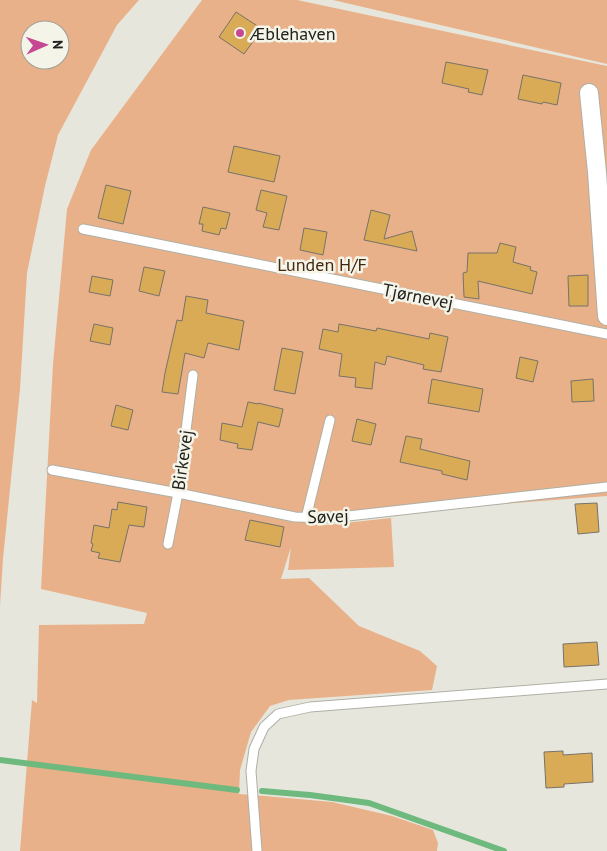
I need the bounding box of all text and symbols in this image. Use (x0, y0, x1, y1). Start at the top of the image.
north arrow (20, 20, 70, 70)
place label: Æblehaven (249, 22, 336, 45)
marker: Æblehaven (234, 27, 246, 39)
text: N (49, 40, 67, 49)
park label: Lunden H/F (277, 253, 367, 276)
street label: Tjørnevej (381, 278, 455, 314)
street label: Birkevej (166, 428, 198, 492)
street label: Søvej (307, 504, 349, 528)

